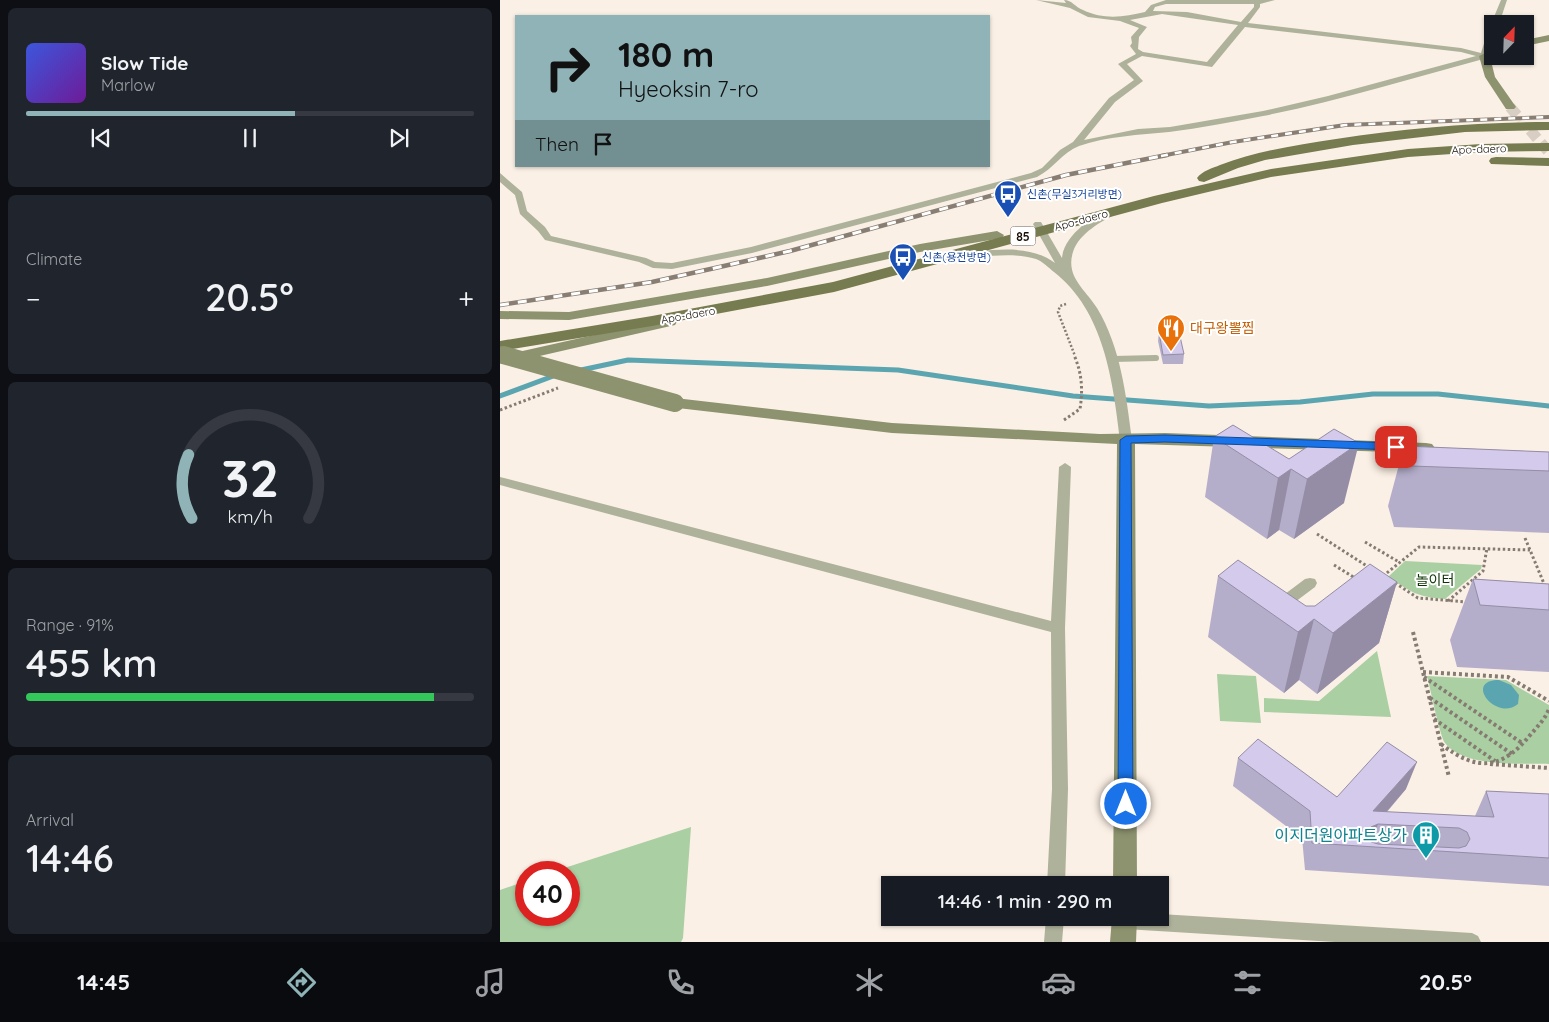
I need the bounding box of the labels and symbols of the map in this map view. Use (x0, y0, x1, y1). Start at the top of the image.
north arrow (1484, 15, 1534, 65)
street label: Apo-daero (1451, 141, 1507, 157)
bus stop icon: 신촌(무실3거리방면) (993, 179, 1023, 218)
place label: 신촌(무실3거리방면) (1027, 187, 1122, 201)
street label: Apo-daero (1053, 206, 1110, 234)
road number: 85 (1010, 227, 1036, 246)
bus stop icon: 신촌(용전방면) (888, 242, 918, 281)
place label: 신촌(용전방면) (922, 250, 991, 264)
street label: Apo-daero (660, 303, 717, 327)
restaurant icon: 대구왕뽈찜 (1156, 313, 1186, 352)
place label: 대구왕뽈찜 (1190, 319, 1254, 337)
pin (1375, 426, 1417, 468)
park label: 놀이터 (1416, 571, 1454, 589)
position arrow (1099, 777, 1151, 829)
building icon: 이지더원아파트상가 (1411, 820, 1441, 859)
place label: 이지더원아파트상가 (1275, 825, 1407, 845)
speed limit sign: 40 (515, 861, 580, 926)

